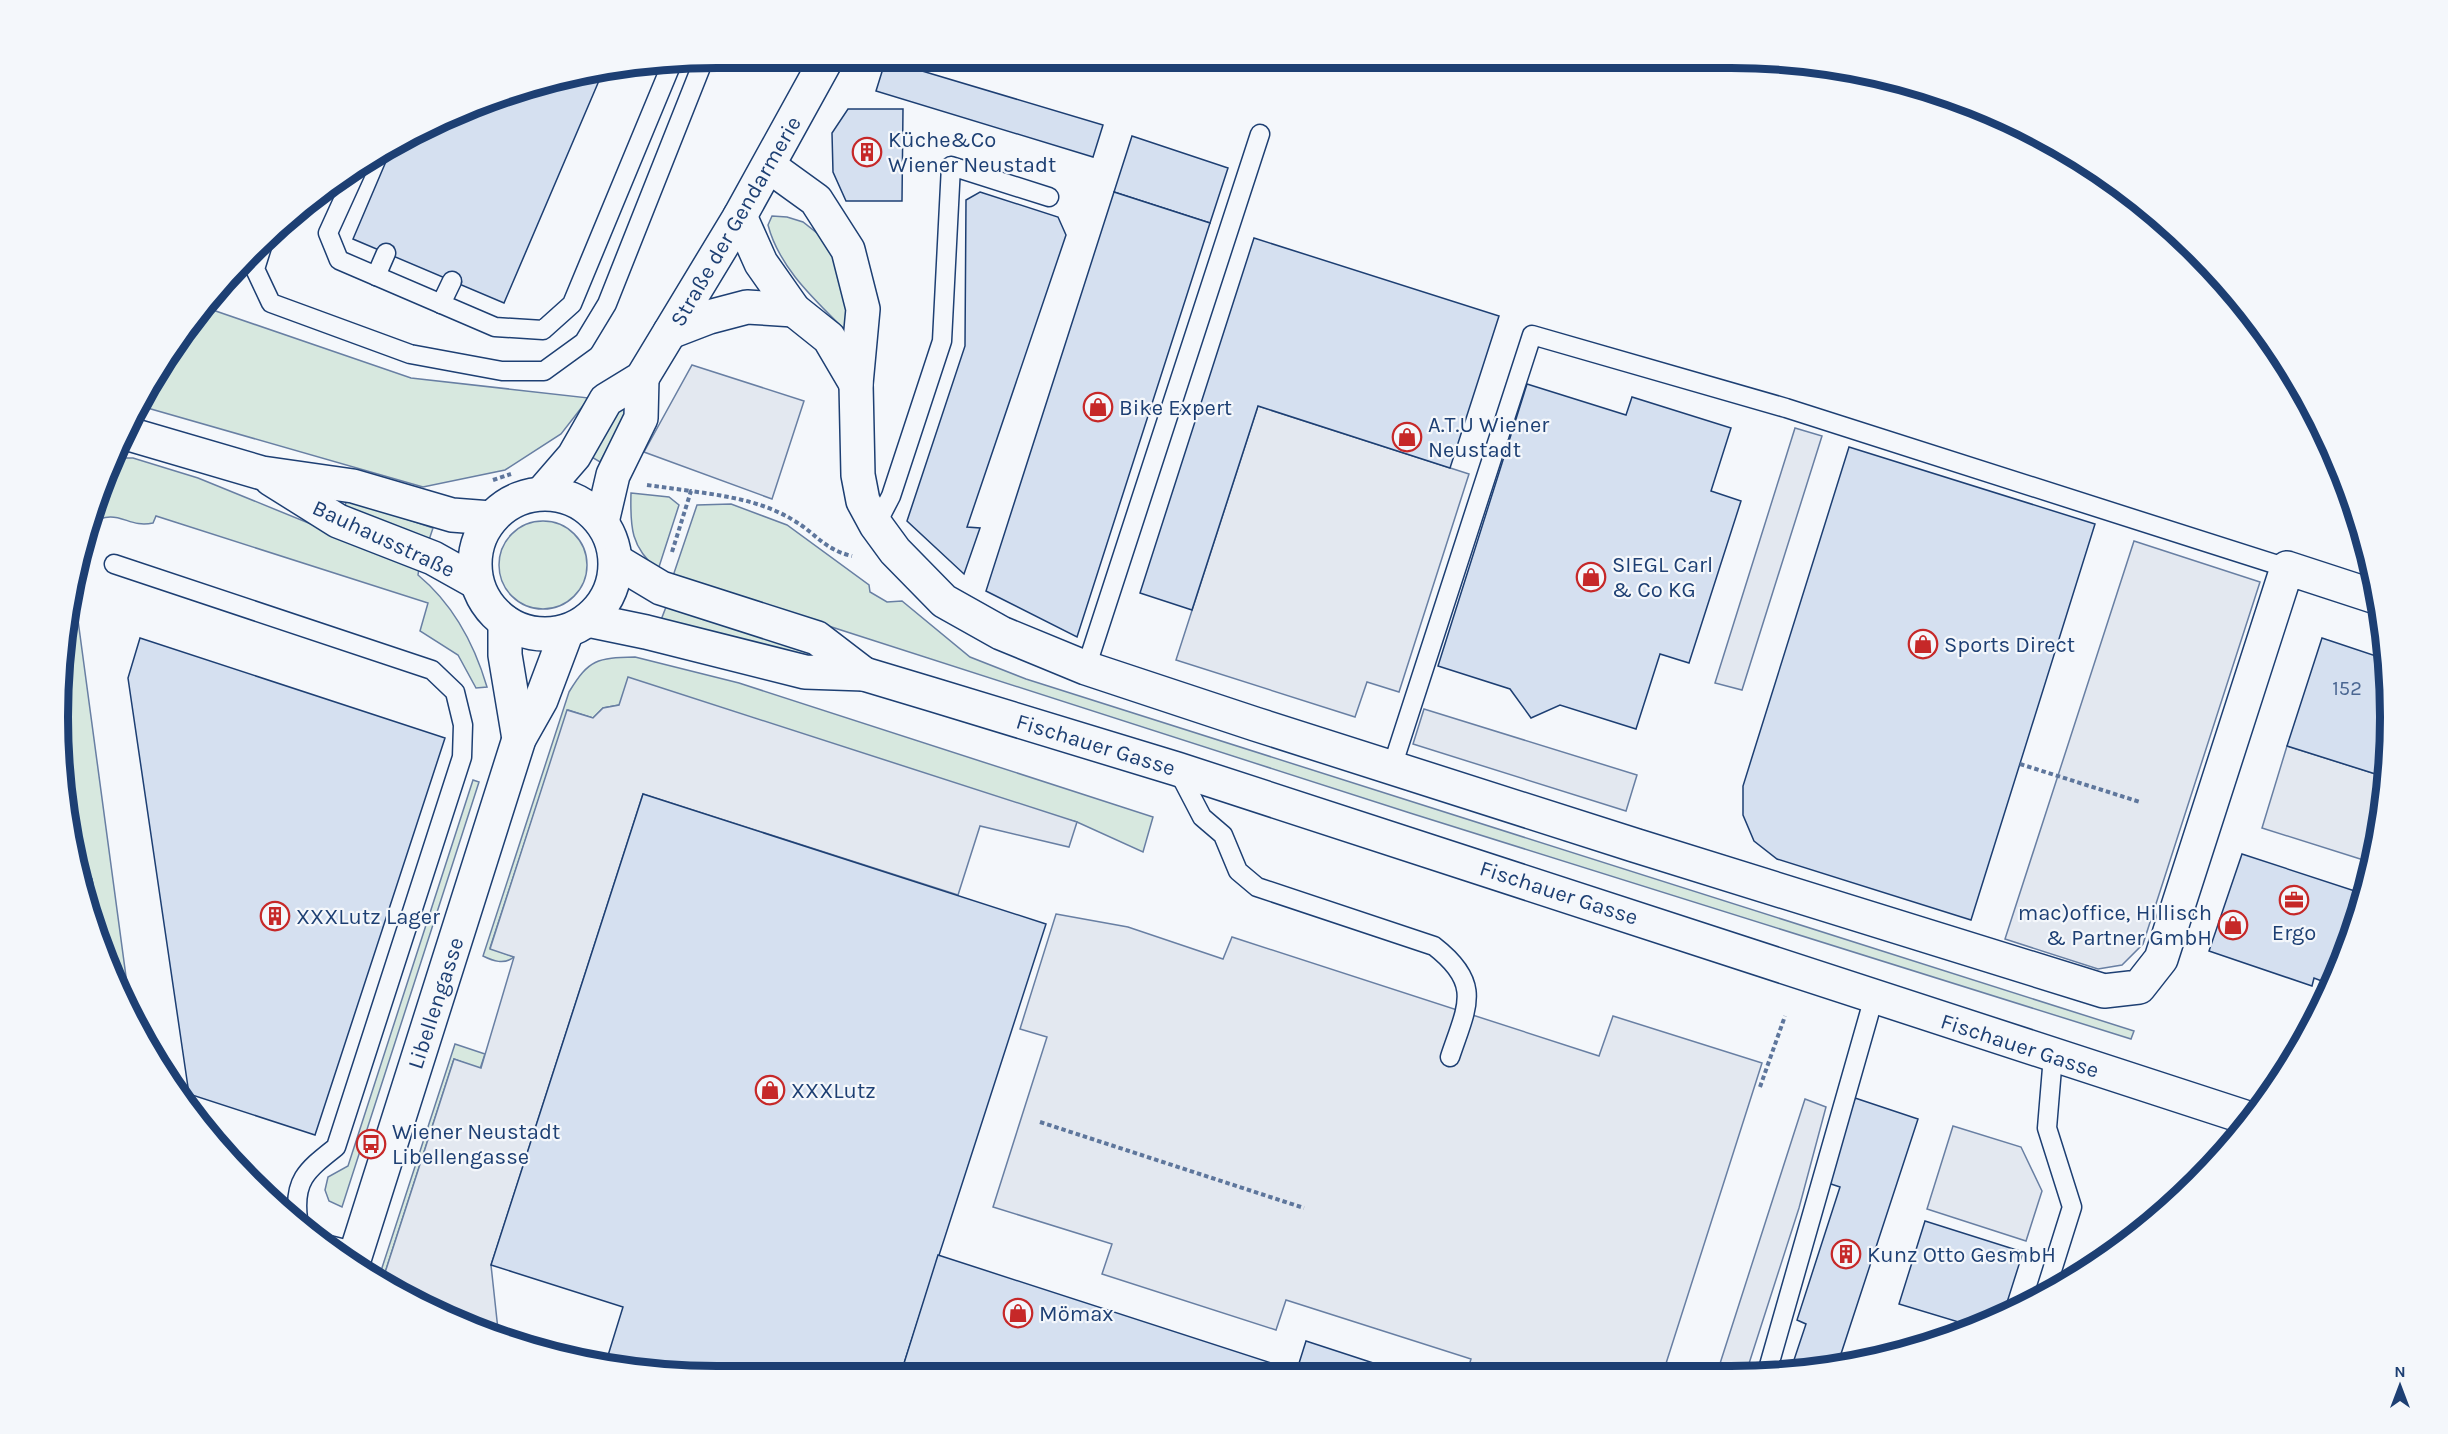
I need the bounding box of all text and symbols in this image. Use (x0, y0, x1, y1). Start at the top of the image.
street label: Straße der Gendarmerie (665, 112, 807, 331)
place label: Küche&Co Wiener Neustadt (888, 127, 1056, 178)
building icon: Küche&Co Wiener Neustadt (851, 136, 883, 168)
shop icon: Bike Expert (1082, 391, 1114, 423)
place label: Bike Expert (1119, 395, 1232, 421)
place label: A.T.U Wiener Neustadt (1428, 412, 1549, 463)
shop icon: A.T.U Wiener Neustadt (1391, 421, 1423, 453)
street label: Bauhausstraße (308, 495, 459, 583)
place label: SIEGL Carl & Co KG (1612, 552, 1713, 603)
shop icon: SIEGL Carl & Co KG (1575, 561, 1607, 593)
shop icon: Sports Direct (1907, 628, 1939, 660)
place label: Sports Direct (1944, 632, 2075, 658)
house number: 152 (2332, 677, 2362, 700)
street label: Fischauer Gasse (1013, 708, 1178, 781)
street label: Fischauer Gasse (1476, 855, 1641, 931)
office icon: Ergo (2278, 884, 2310, 916)
building icon: XXXLutz Lager (259, 900, 291, 932)
place label: mac)office, Hillisch & Partner GmbH (2018, 900, 2212, 951)
place label: XXXLutz Lager (296, 904, 440, 930)
shop icon: mac)office, Hillisch & Partner GmbH (2217, 909, 2249, 941)
place label: Ergo (2272, 920, 2316, 946)
street label: Libellengasse (402, 934, 469, 1072)
street label: Fischauer Gasse (1937, 1008, 2102, 1084)
shop icon: XXXLutz (754, 1074, 786, 1106)
place label: XXXLutz (791, 1078, 876, 1104)
place label: Wiener Neustadt Libellengasse (392, 1119, 560, 1170)
bus stop icon: Wiener Neustadt Libellengasse (355, 1128, 387, 1160)
building icon: Kunz Otto GesmbH (1830, 1238, 1862, 1270)
place label: Kunz Otto GesmbH (1867, 1242, 2056, 1268)
shop icon: Mömax (1002, 1297, 1034, 1329)
place label: Mömax (1039, 1301, 1114, 1327)
north arrow (2370, 1356, 2430, 1416)
text: N (2394, 1362, 2406, 1381)

